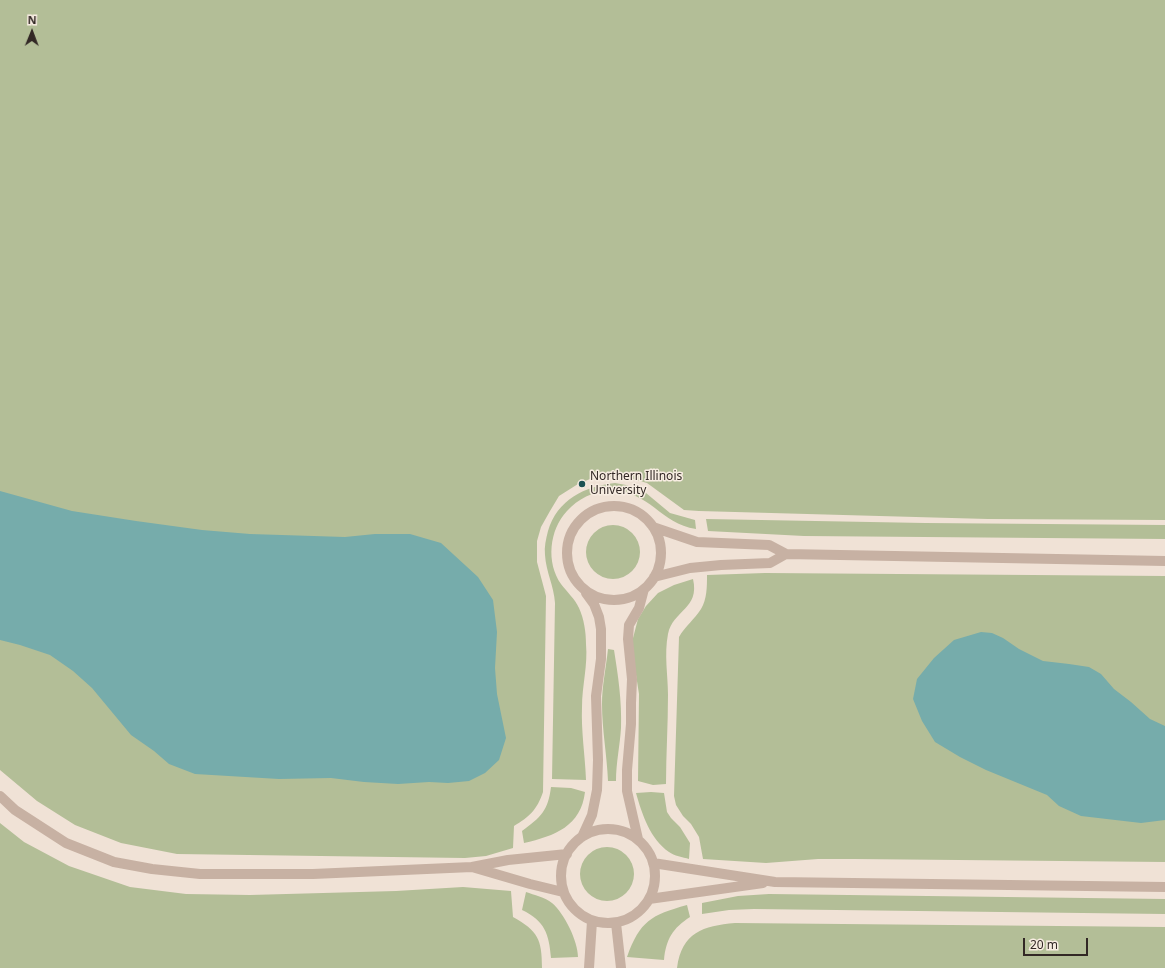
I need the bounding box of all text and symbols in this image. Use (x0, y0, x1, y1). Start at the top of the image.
north arrow (12, 12, 52, 52)
text: N (28, 12, 37, 27)
place label: Northern Illinois University (590, 470, 682, 498)
marker: Northern Illinois University (577, 479, 587, 489)
scale bar (1025, 930, 1090, 956)
text: 20 m (1030, 936, 1058, 953)

